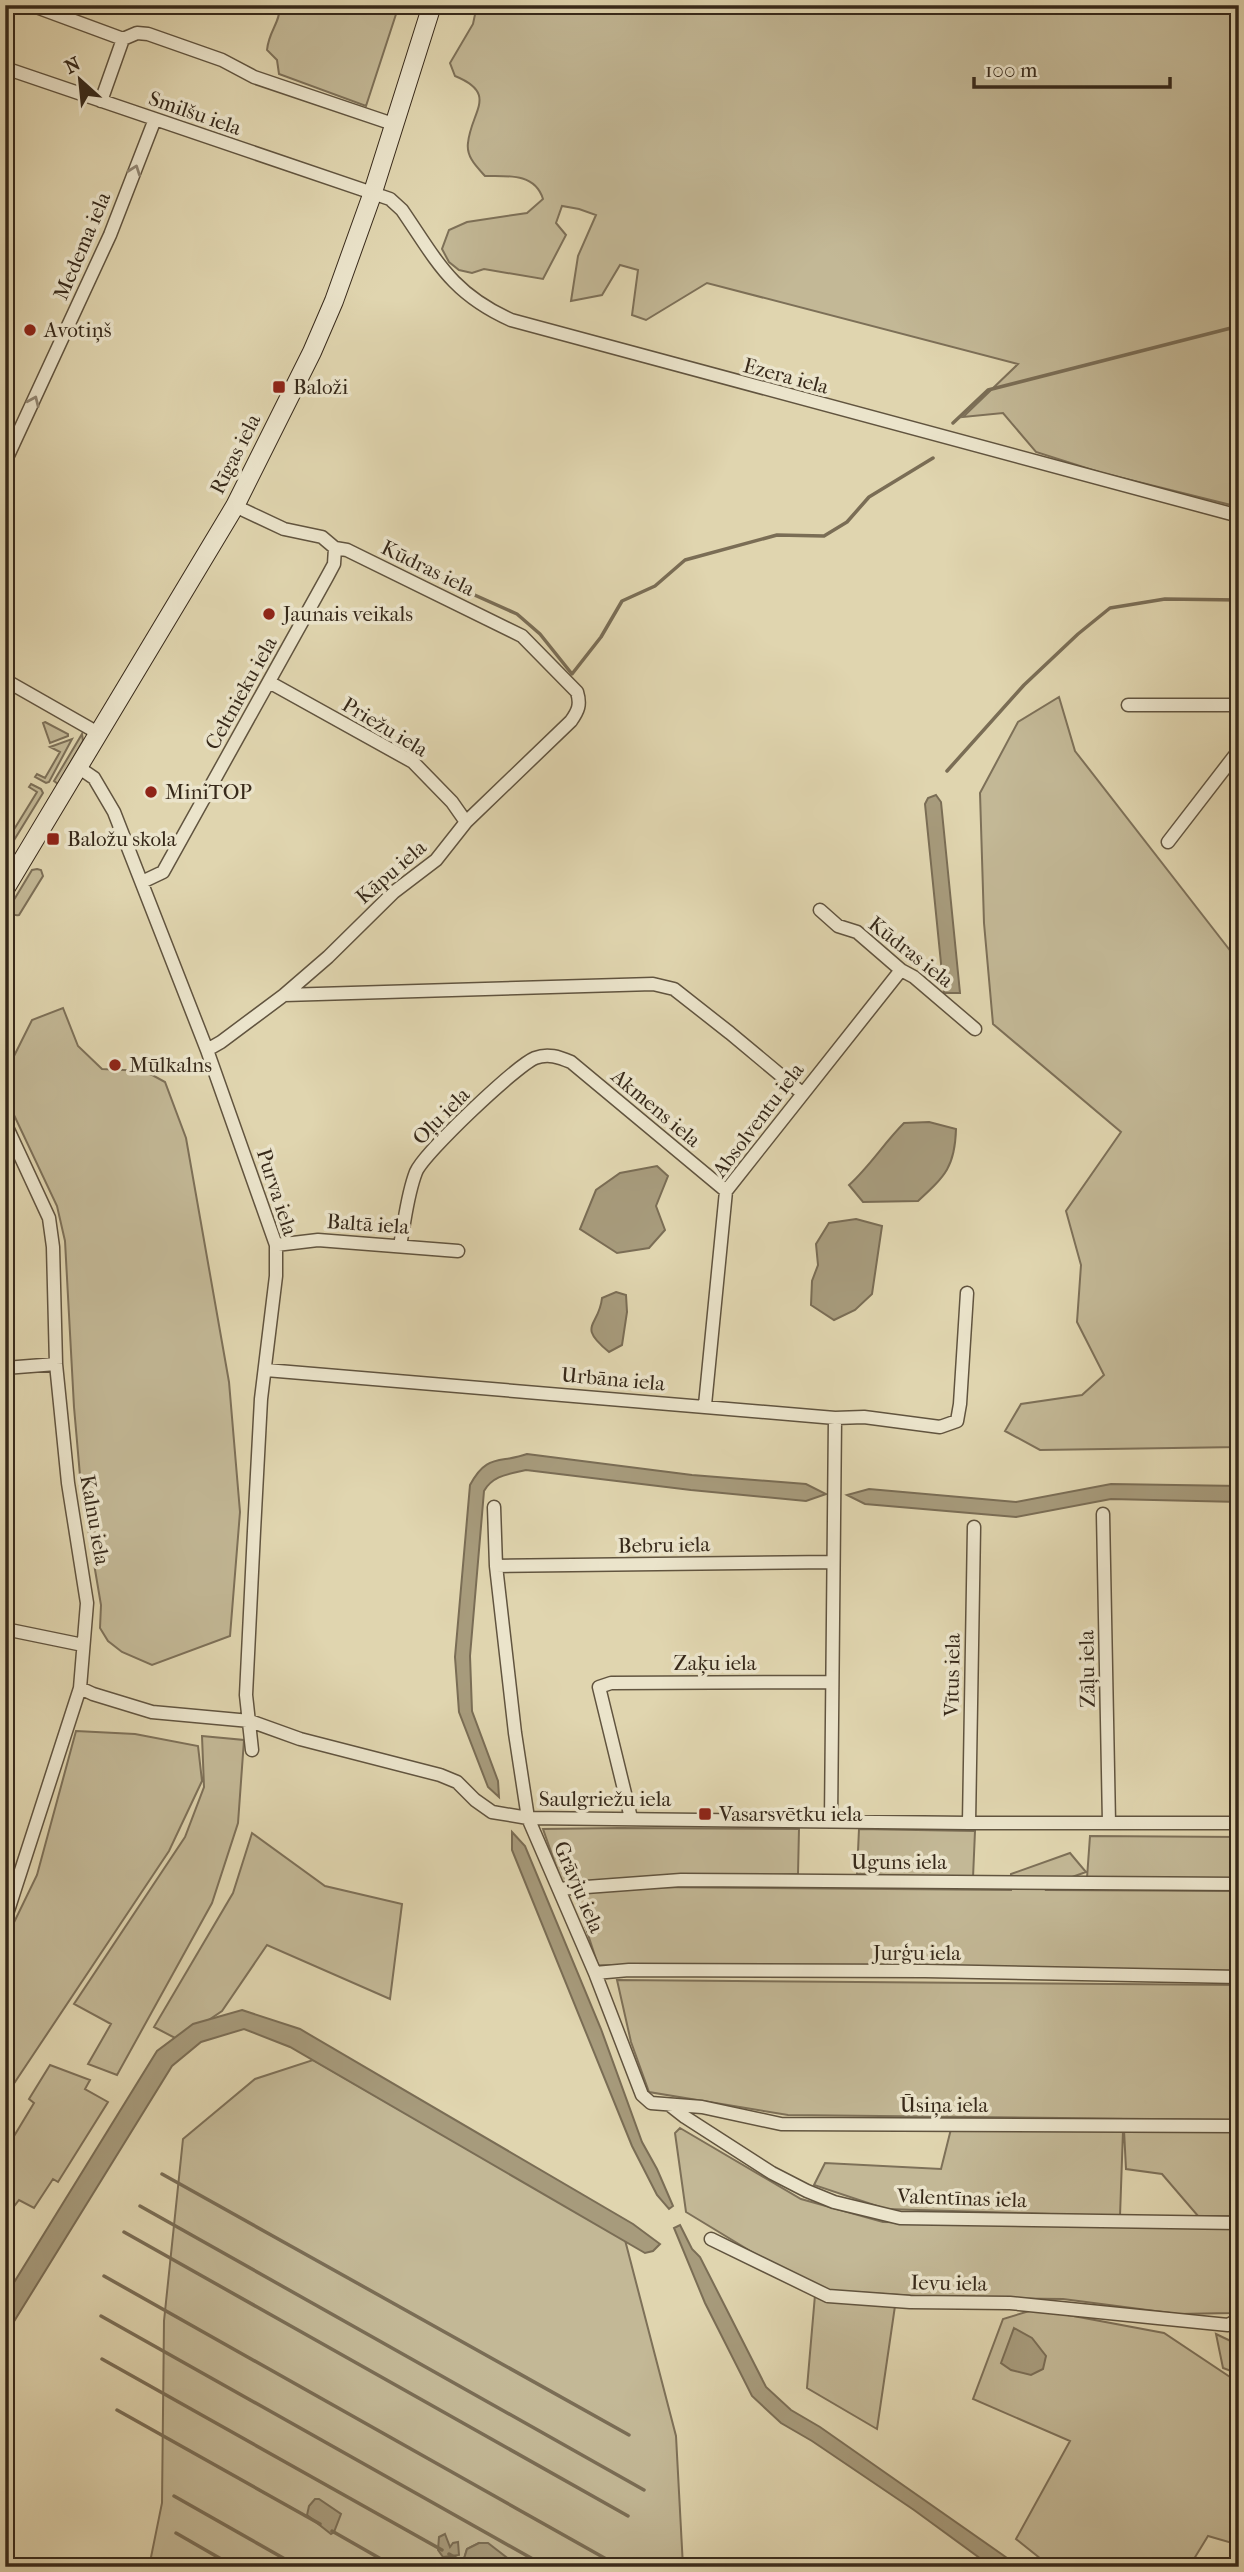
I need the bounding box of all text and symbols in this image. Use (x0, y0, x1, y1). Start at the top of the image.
north arrow (46, 46, 116, 116)
scale bar (974, 46, 1170, 90)
text: N (61, 52, 85, 79)
text: 100 m (985, 58, 1038, 82)
street label: Smilšu iela (146, 86, 245, 140)
one-way arrow (126, 164, 140, 176)
street label: Medema iela (49, 188, 116, 303)
place label: Avotiņš (43, 318, 112, 343)
marker: Avotiņš (22, 322, 38, 338)
street label: Ezera iela (741, 353, 832, 399)
place label: Baloži (293, 375, 348, 399)
marker: Baloži (271, 379, 287, 395)
one-way arrow (26, 395, 40, 408)
street label: Rīgas iela (205, 410, 265, 498)
street label: Kūdras iela (377, 535, 479, 601)
place label: Jaunais veikals (281, 602, 413, 626)
marker: Jaunais veikals (261, 606, 277, 622)
street label: Celtnieku iela (200, 632, 282, 754)
street label: Priežu iela (338, 692, 432, 762)
place label: MiniTOP (165, 780, 252, 804)
marker: MiniTOP (143, 784, 159, 800)
place label: Baložu skola (67, 827, 177, 851)
marker: Baložu skola (45, 831, 61, 847)
street label: Kāpu iela (351, 835, 431, 909)
street label: Kūdras iela (864, 912, 958, 993)
place label: Mūlkalns (129, 1053, 212, 1077)
marker: Mūlkalns (107, 1057, 123, 1073)
street label: Absolventu iela (707, 1058, 809, 1183)
street label: Akmens iela (606, 1063, 705, 1152)
street label: Oļu iela (408, 1082, 475, 1150)
street label: Purva iela (252, 1146, 302, 1239)
street label: Baltā iela (326, 1209, 410, 1239)
street label: Urbāna iela (560, 1363, 666, 1396)
street label: Kalnu iela (75, 1473, 115, 1567)
street label: Bebru iela (618, 1532, 711, 1558)
street label: Zāļu iela (1074, 1630, 1101, 1708)
street label: Vītus iela (939, 1633, 965, 1718)
street label: Zaķu iela (674, 1651, 757, 1676)
street label: Saulgriežu iela (539, 1787, 671, 1811)
place label: Vasarsvētku iela (718, 1802, 863, 1826)
marker: Vasarsvētku iela (697, 1806, 713, 1822)
street label: Grāvju iela (549, 1838, 609, 1937)
street label: Uguns iela (851, 1850, 947, 1874)
street label: Jurģu iela (871, 1941, 961, 1965)
street label: Ūsiņa iela (900, 2093, 989, 2118)
street label: Valentīnas iela (896, 2184, 1028, 2212)
street label: Ievu iela (910, 2270, 988, 2296)

